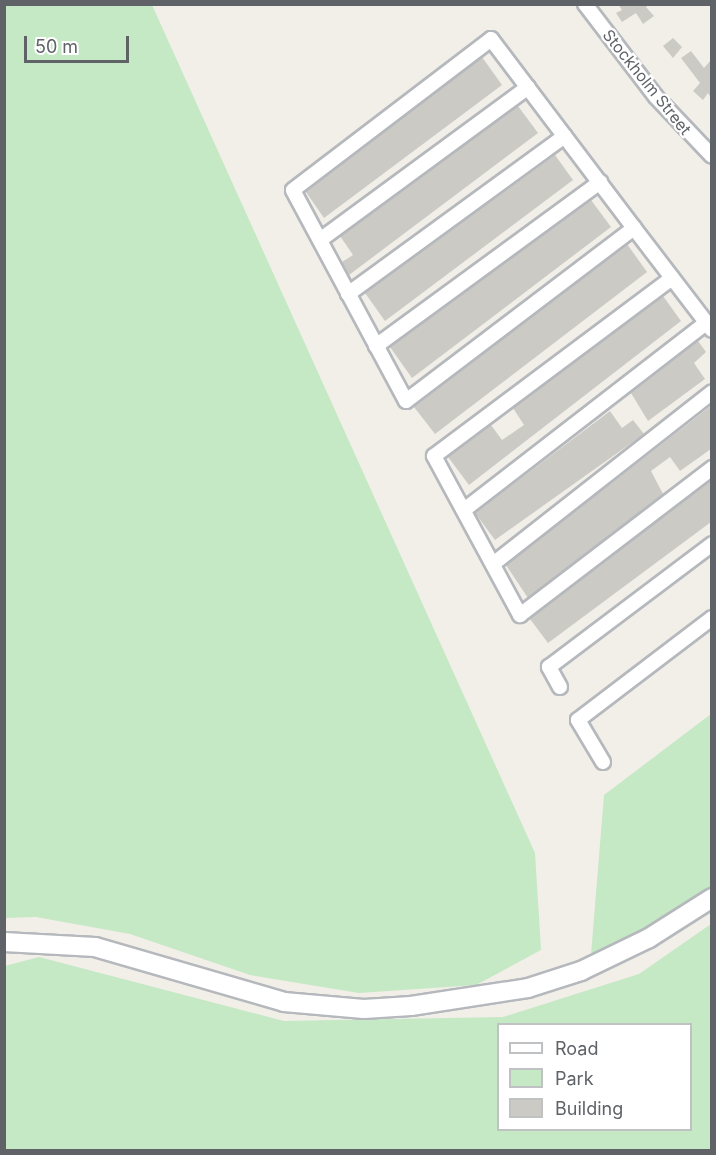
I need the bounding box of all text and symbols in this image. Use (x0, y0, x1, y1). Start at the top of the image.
scale bar (27, 24, 132, 62)
street label: Stockholm Street (599, 26, 695, 138)
text: 50 m (35, 36, 78, 57)
legend (497, 1023, 692, 1131)
text: Road (555, 1038, 598, 1059)
text: Park (555, 1068, 594, 1089)
text: Building (555, 1098, 623, 1119)

